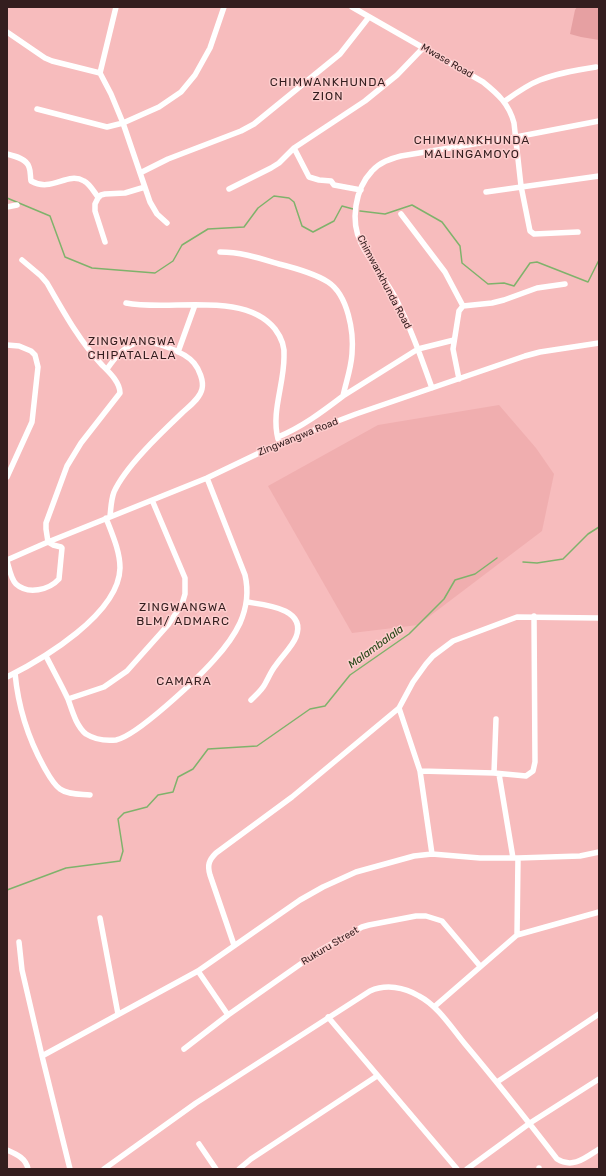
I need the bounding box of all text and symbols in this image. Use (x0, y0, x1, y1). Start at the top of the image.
street label: Mwase Road (419, 41, 475, 81)
district label: CHIMWANKHUNDA ZION (270, 76, 386, 104)
district label: CHIMWANKHUNDA MALINGAMOYO (414, 134, 530, 162)
street label: Chimwankhunda Road (354, 233, 414, 331)
district label: ZINGWANGWA CHIPATALALA (88, 335, 176, 363)
street label: Zingwangwa Road (256, 415, 340, 459)
district label: ZINGWANGWA BLM/ ADMARC (136, 601, 230, 629)
water label: Malambalala (346, 622, 406, 672)
district label: CAMARA (156, 675, 212, 689)
street label: Rukuru Street (299, 924, 361, 968)

